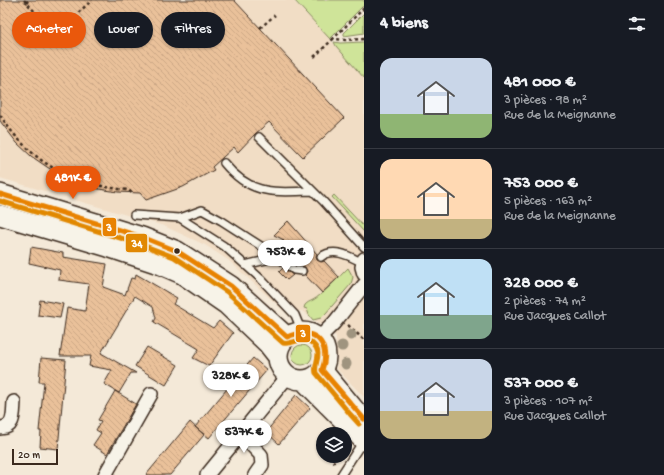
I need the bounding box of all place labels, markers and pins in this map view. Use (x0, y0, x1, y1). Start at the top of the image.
pin: 481K € (40, 166, 106, 200)
pin: 753K € (253, 240, 319, 274)
unlabelled marker (172, 246, 182, 256)
pin: 328K € (198, 364, 264, 398)
pin: 537K € (211, 420, 277, 454)

